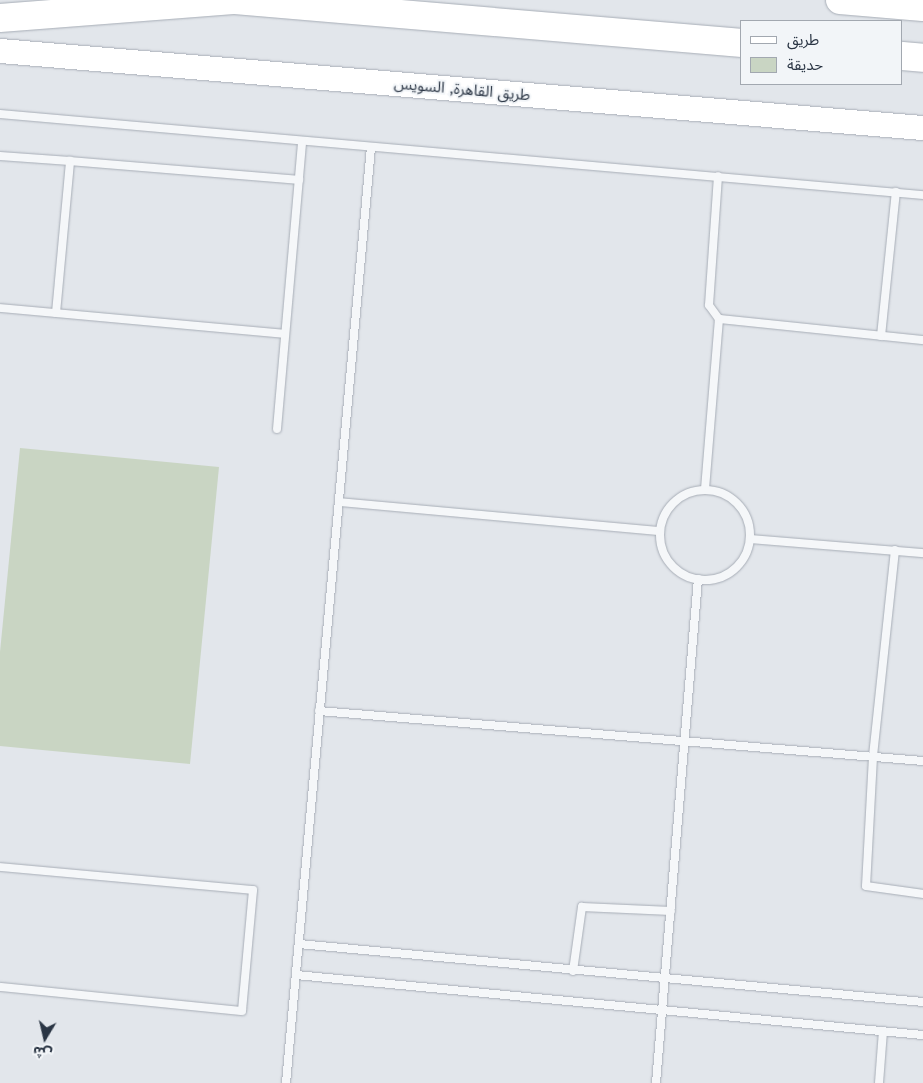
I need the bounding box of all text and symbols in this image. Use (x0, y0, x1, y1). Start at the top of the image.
legend (740, 20, 903, 85)
text: طريق (787, 31, 819, 49)
text: حديقة (787, 56, 823, 74)
street label: طريق القاهرة, السويس (393, 75, 531, 105)
north arrow (20, 1013, 70, 1063)
text: ش (32, 1043, 53, 1062)

